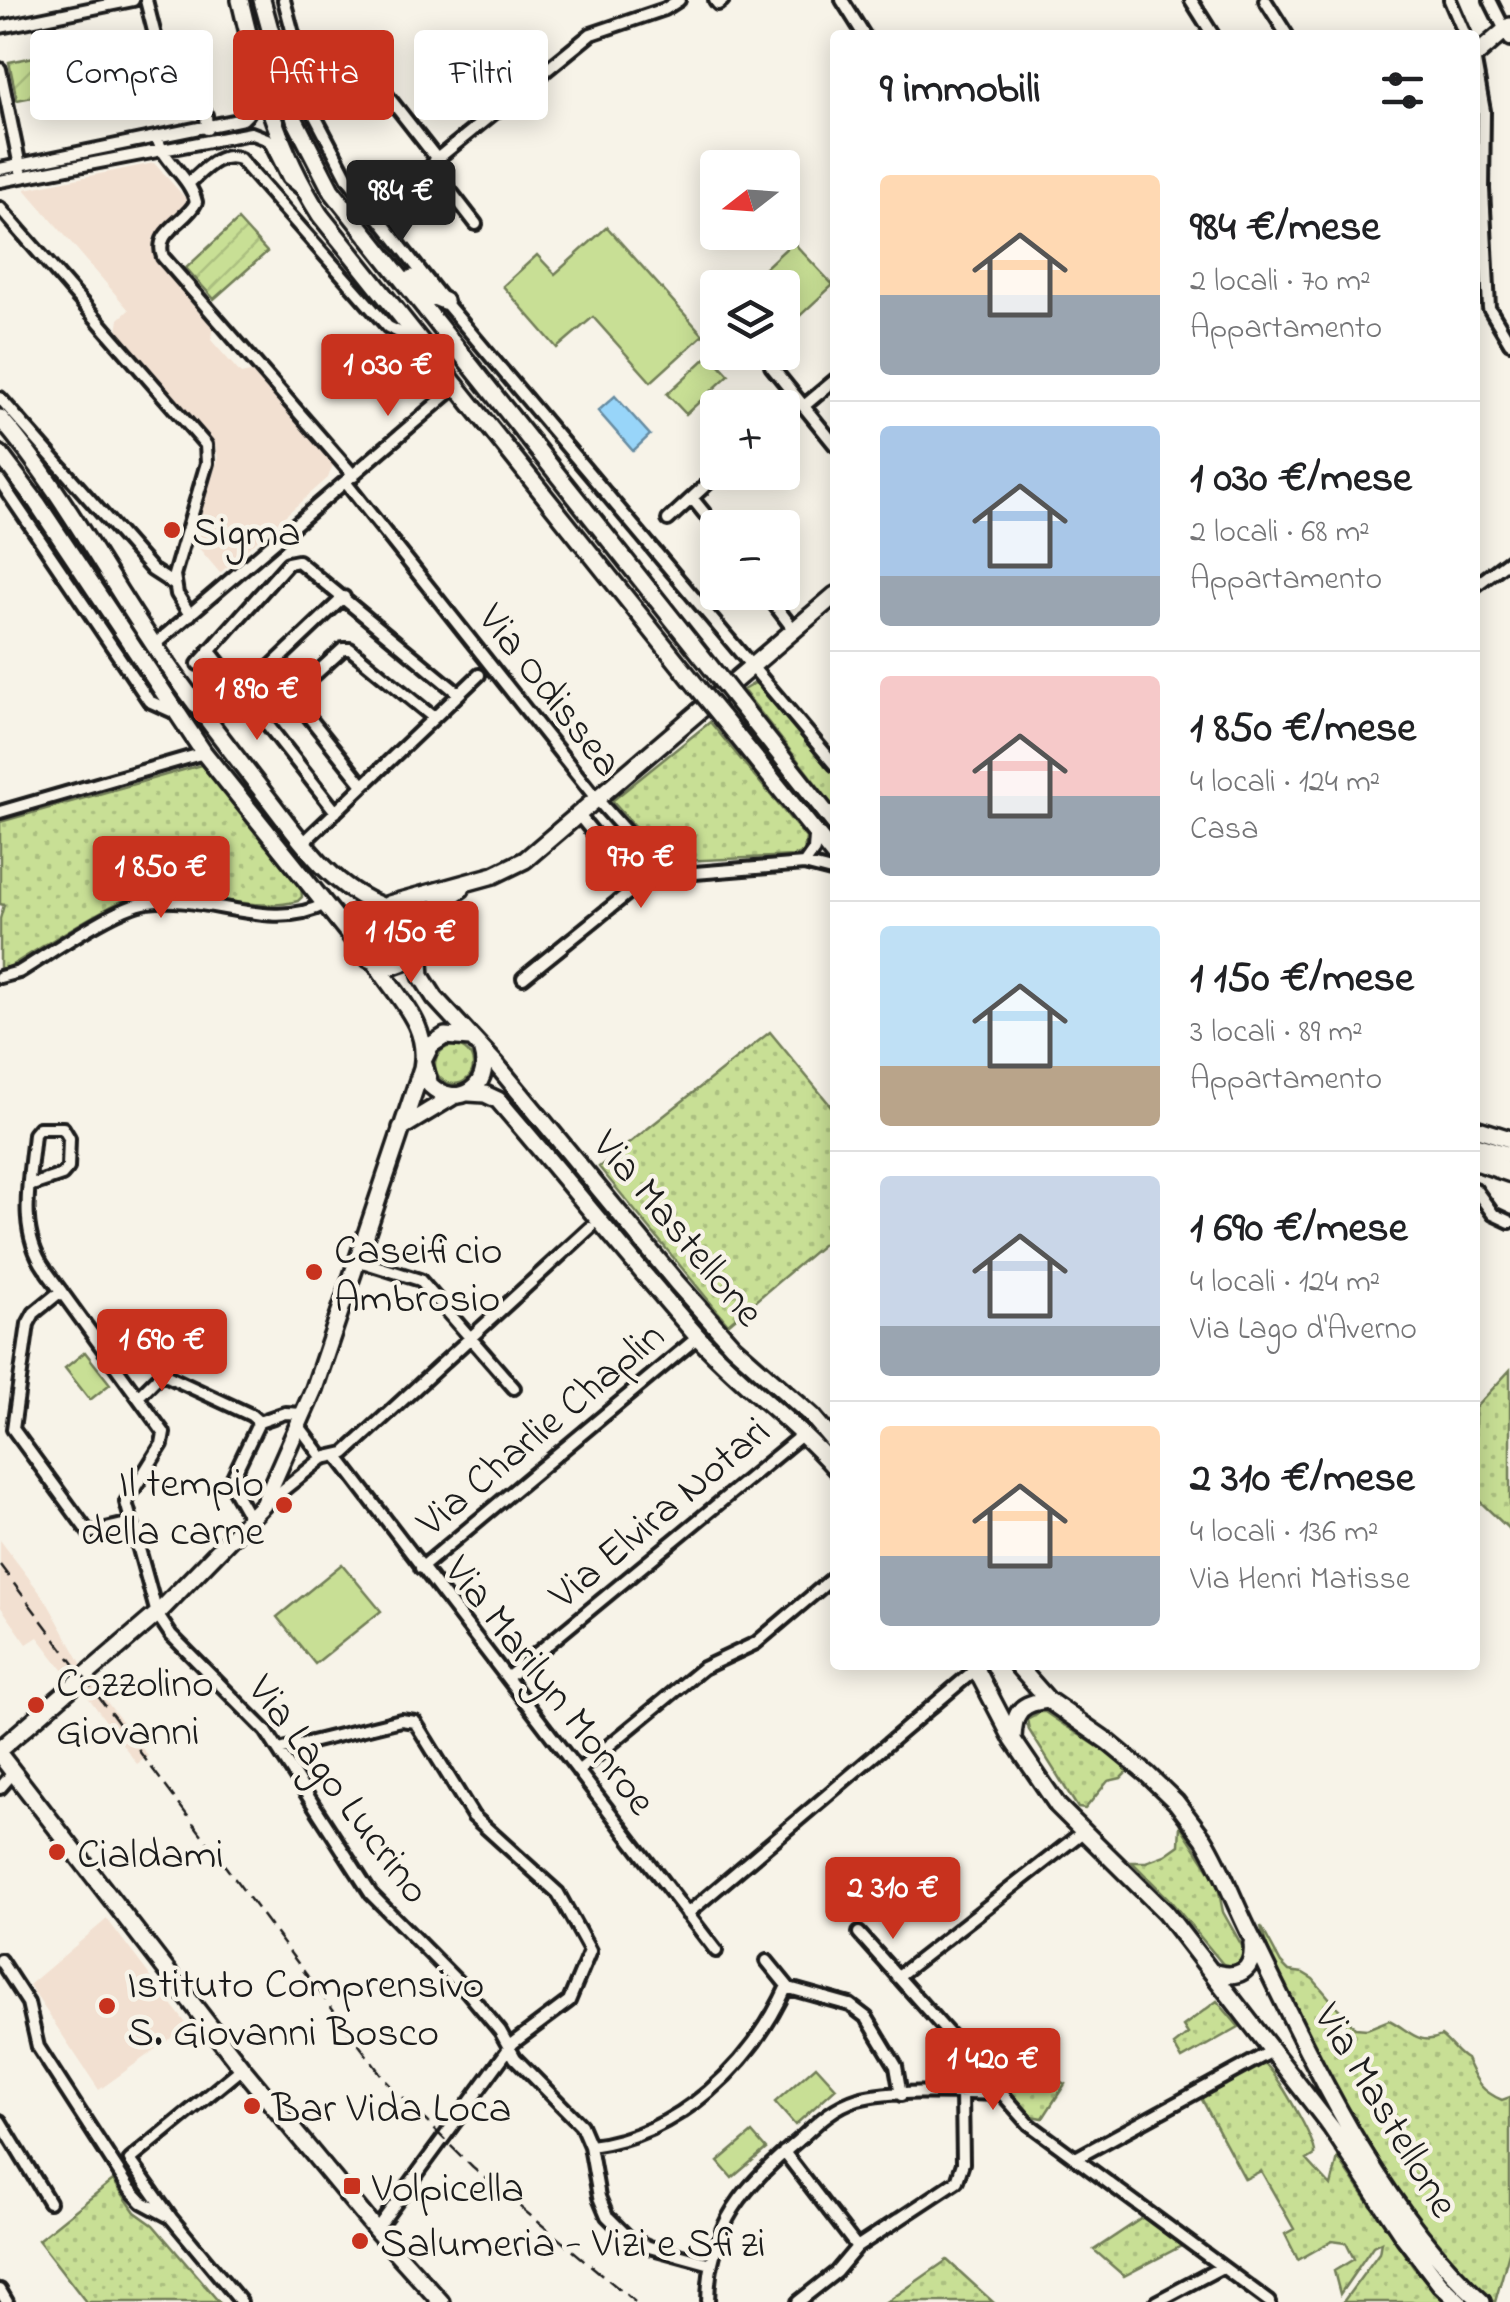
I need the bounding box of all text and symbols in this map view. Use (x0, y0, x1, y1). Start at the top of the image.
chip: Compra (30, 30, 213, 120)
chip: Affitta (233, 30, 394, 120)
chip: Filtri (414, 30, 548, 120)
text: 9 immobili (880, 60, 1041, 121)
icon: filters (1375, 63, 1430, 118)
north arrow (700, 150, 800, 250)
map controls (700, 150, 800, 610)
pin: 984 € (331, 160, 471, 245)
text: 984 € (368, 169, 434, 216)
text: 984 €/mese (1190, 198, 1380, 259)
icon: home (960, 215, 1080, 335)
text: 2 locali · 70 m² (1190, 259, 1371, 306)
button: layers (700, 270, 800, 370)
text: Appartamento (1190, 306, 1382, 353)
pin: 1 030 € (296, 334, 480, 419)
text: 1 030 € (343, 343, 433, 390)
button: + (700, 390, 800, 490)
text: 1 030 €/mese (1190, 449, 1412, 510)
icon: home (960, 466, 1080, 586)
place label: Sigma (192, 504, 301, 565)
button: − (700, 510, 800, 610)
text: 2 locali · 68 m² (1190, 510, 1370, 557)
marker: Sigma (161, 519, 183, 541)
text: Appartamento (1190, 557, 1382, 604)
street label: Via Odissea (461, 591, 636, 792)
pin: 1 890 € (165, 658, 349, 743)
text: 1 890 € (215, 667, 299, 714)
text: 1 850 €/mese (1190, 699, 1416, 760)
icon: home (960, 716, 1080, 836)
text: 4 locali · 124 m² (1190, 760, 1380, 807)
text: Casa (1190, 807, 1258, 854)
pin: 970 € (571, 826, 711, 911)
text: 970 € (608, 835, 674, 882)
pin: 1 850 € (69, 836, 253, 921)
text: 1 850 € (115, 845, 207, 892)
pin: 1 150 € (319, 901, 503, 986)
text: 1 150 € (366, 910, 456, 957)
text: 1 150 €/mese (1190, 949, 1414, 1010)
icon: home (960, 966, 1080, 1086)
text: 3 locali · 89 m² (1190, 1010, 1363, 1057)
text: Appartamento (1190, 1057, 1382, 1104)
street label: Via Mastellone (575, 1117, 777, 1342)
text: 1 690 €/mese (1190, 1199, 1408, 1260)
icon: home (960, 1216, 1080, 1336)
place label: Caseificio Ambrosio (334, 1222, 503, 1331)
text: 4 locali · 124 m² (1190, 1260, 1380, 1307)
marker: Caseificio Ambrosio (303, 1261, 325, 1283)
text: Via Lago d'Averno (1190, 1307, 1417, 1354)
street label: Via Charlie Chaplin (404, 1308, 679, 1553)
pin: 1 690 € (70, 1309, 254, 1394)
text: 1 690 € (119, 1318, 205, 1365)
street label: Via Elvira Notari (536, 1403, 785, 1626)
text: 2 310 €/mese (1190, 1449, 1415, 1510)
place label: Il tempio della carne (80, 1455, 264, 1564)
icon: home (960, 1466, 1080, 1586)
marker: Il tempio della carne (273, 1494, 295, 1516)
text: 4 locali · 136 m² (1190, 1510, 1378, 1557)
street label: Via Marilyn Monroe (427, 1543, 669, 1830)
text: Via Henri Matisse (1190, 1557, 1410, 1604)
place label: Cozzolino Giovanni (56, 1655, 214, 1764)
street label: Via Lago Lucrino (230, 1662, 444, 1918)
marker: Cozzolino Giovanni (25, 1694, 47, 1716)
place label: Cialdami (77, 1826, 224, 1887)
marker: Cialdami (46, 1841, 68, 1863)
pin: 2 310 € (801, 1857, 985, 1942)
text: 2 310 € (847, 1866, 939, 1913)
place label: Istituto Comprensivo S. Giovanni Bosco (127, 1956, 484, 2065)
street label: Via Mastellone (1296, 1992, 1472, 2230)
marker: Istituto Comprensivo S. Giovanni Bosco (96, 1995, 118, 2017)
pin: 1 420 € (901, 2028, 1085, 2113)
text: 1 420 € (947, 2037, 1039, 2084)
place label: Bar Vida Loca (271, 2080, 511, 2141)
marker: Bar Vida Loca (241, 2095, 263, 2117)
place label: Volpicella (371, 2160, 524, 2221)
marker: Volpicella (341, 2175, 363, 2197)
place label: Salumeria - Vizi e Sfizi (380, 2215, 766, 2276)
marker: Salumeria - Vizi e Sfizi (349, 2230, 371, 2252)

